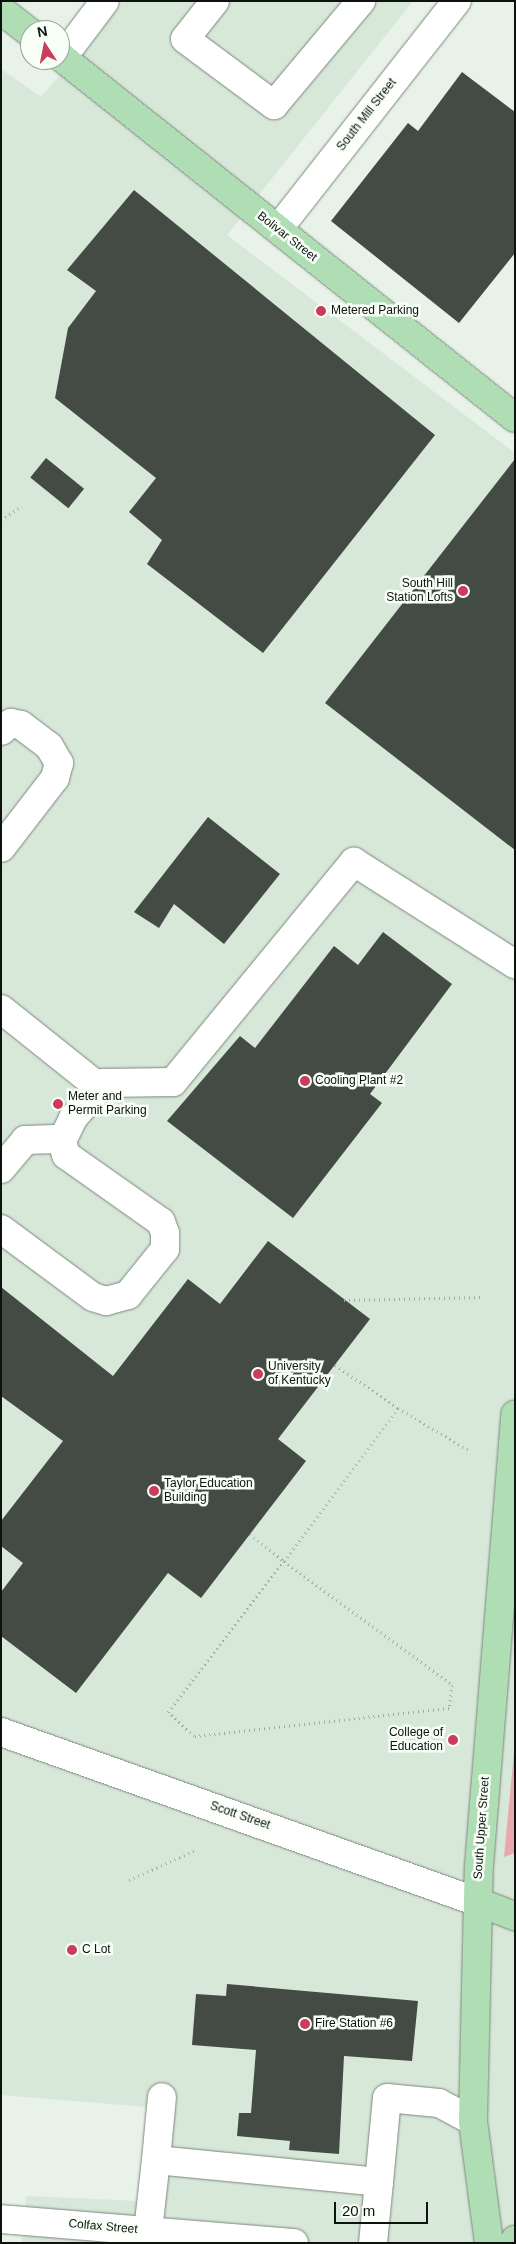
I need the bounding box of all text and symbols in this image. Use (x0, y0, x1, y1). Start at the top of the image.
north arrow (20, 20, 70, 70)
text: N (36, 22, 49, 40)
street label: South Mill Street (334, 76, 400, 154)
street label: Bolivar Street (254, 209, 320, 265)
place label: Metered Parking (331, 304, 419, 318)
marker: Metered Parking (315, 305, 327, 317)
place label: South Hill Station Lofts (386, 577, 453, 605)
marker: South Hill Station Lofts (457, 585, 469, 597)
place label: Cooling Plant #2 (315, 1074, 403, 1088)
marker: Cooling Plant #2 (299, 1075, 311, 1087)
place label: Meter and Permit Parking (68, 1090, 147, 1118)
marker: Meter and Permit Parking (52, 1098, 64, 1110)
place label: University of Kentucky (268, 1360, 331, 1388)
marker: University of Kentucky (252, 1368, 264, 1380)
place label: Taylor Education Building (164, 1477, 253, 1505)
marker: Taylor Education Building (148, 1485, 160, 1497)
place label: College of Education (389, 1726, 443, 1754)
marker: College of Education (447, 1734, 459, 1746)
street label: South Upper Street (471, 1776, 493, 1880)
street label: Scott Street (208, 1799, 272, 1833)
place label: C Lot (82, 1943, 111, 1957)
marker: C Lot (66, 1944, 78, 1956)
place label: Fire Station #6 (315, 2017, 393, 2031)
marker: Fire Station #6 (299, 2018, 311, 2030)
scale bar (336, 2192, 430, 2224)
text: 20 m (342, 2202, 375, 2219)
street label: Colfax Street (68, 2217, 138, 2237)

